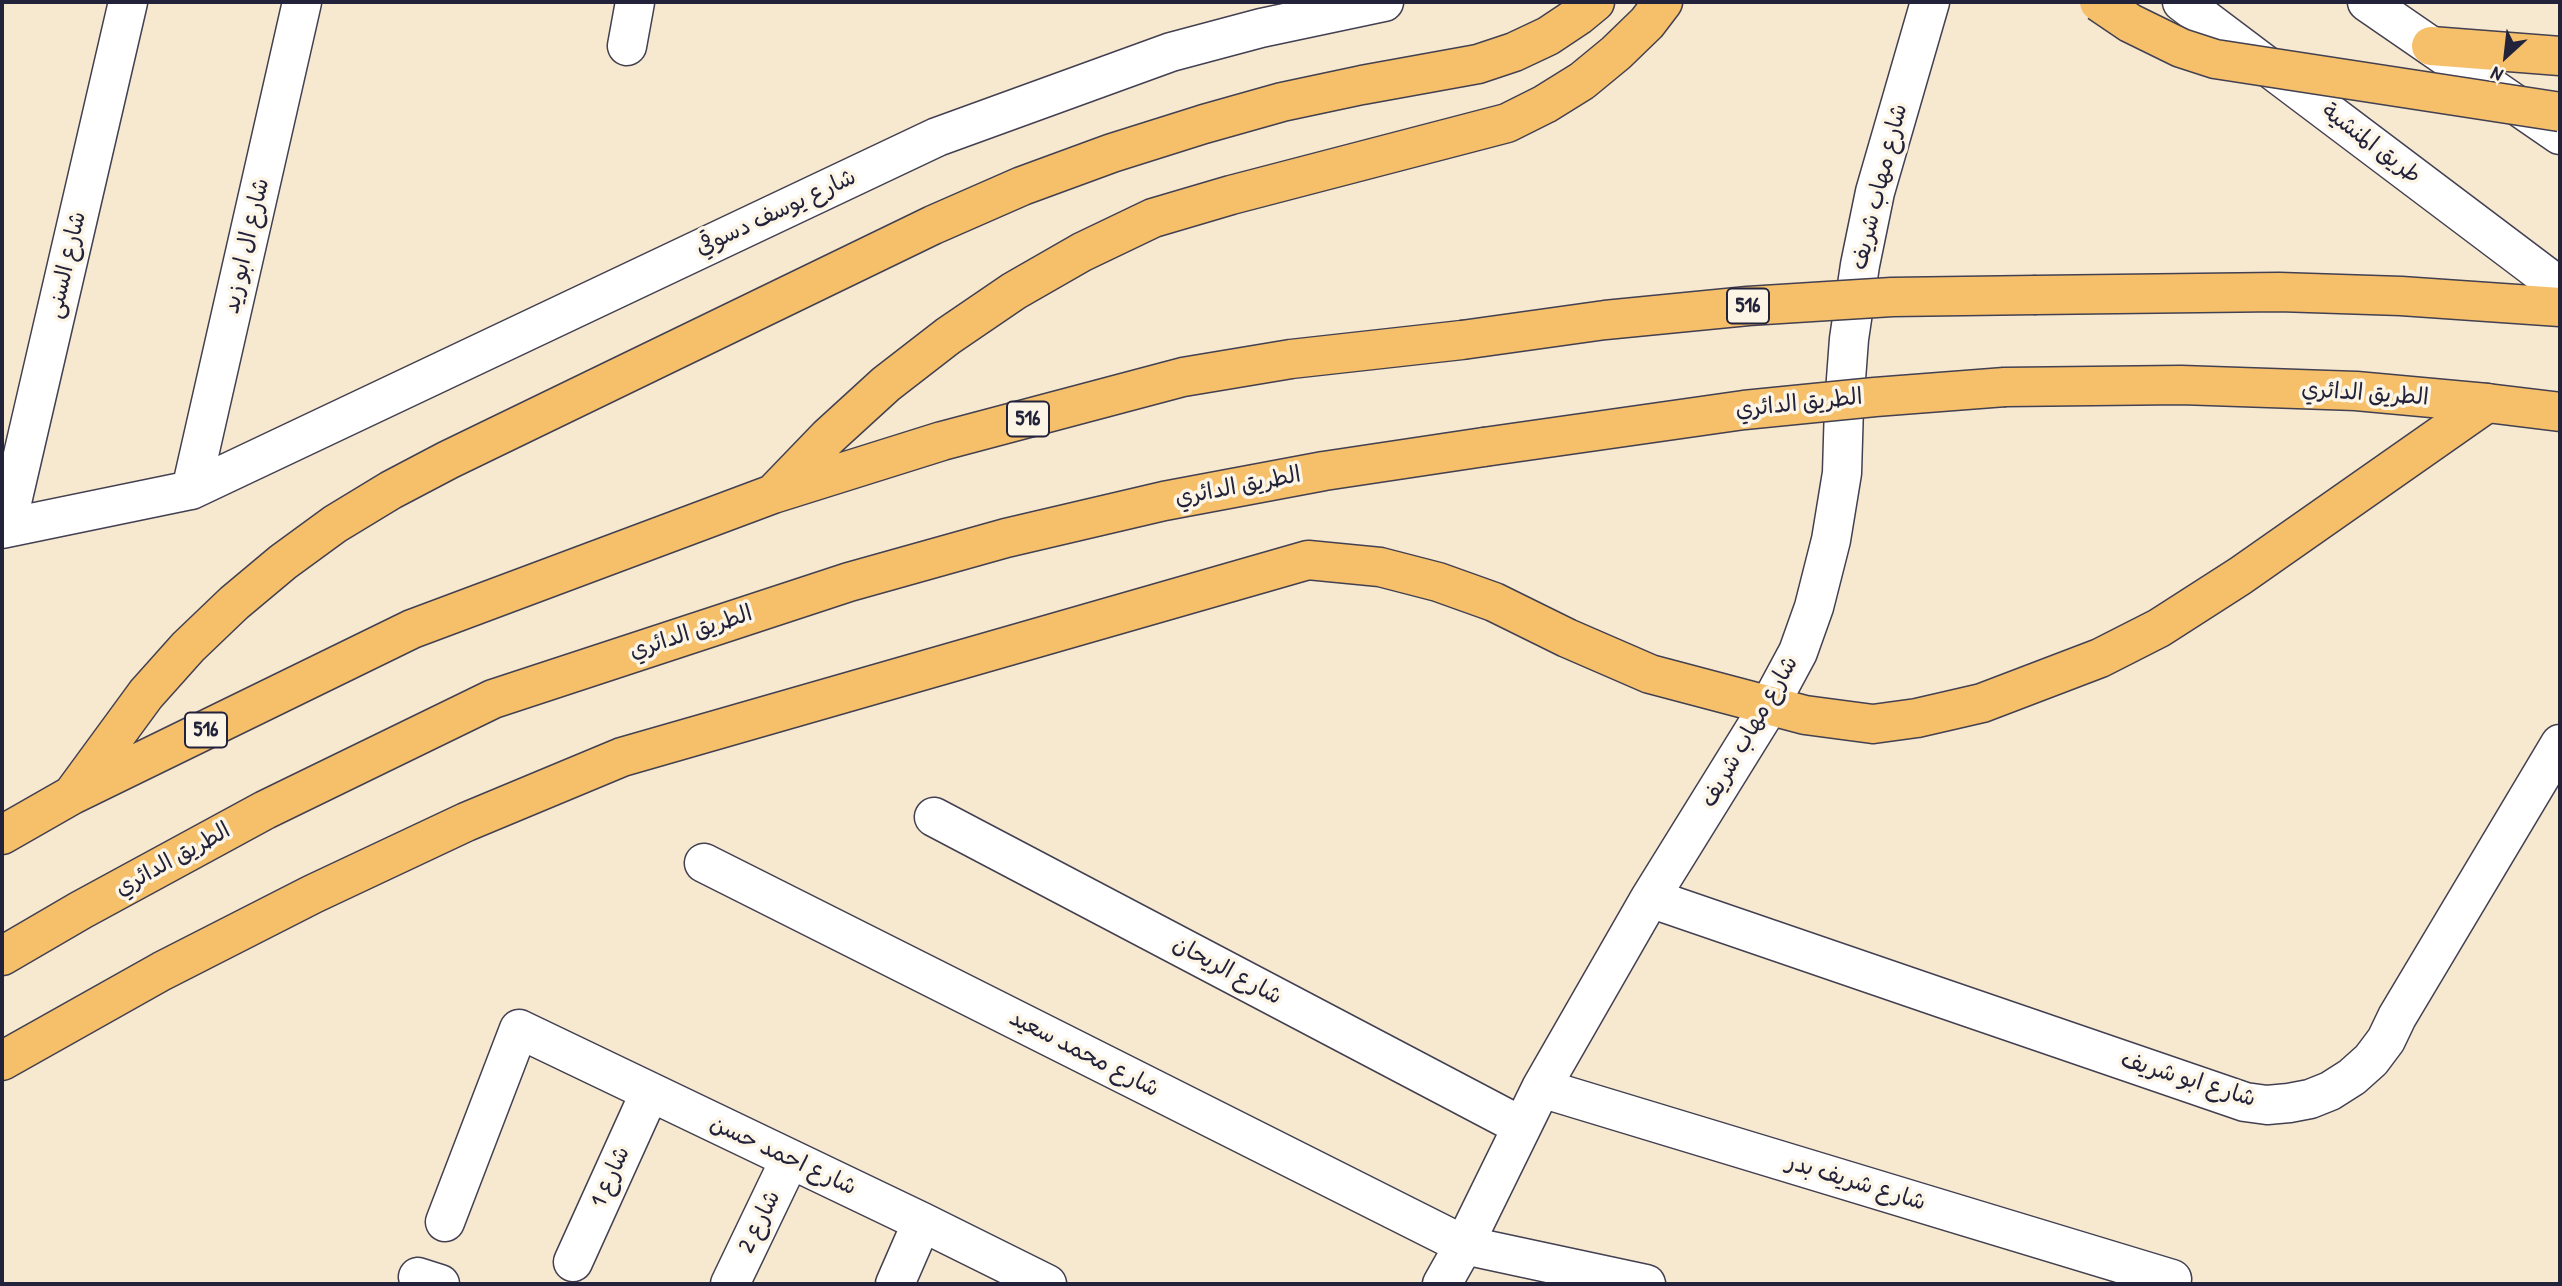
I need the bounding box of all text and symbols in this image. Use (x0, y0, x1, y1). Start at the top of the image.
north arrow (2471, 21, 2541, 91)
text: N (2486, 61, 2507, 89)
street label: طريق المنشية (2316, 98, 2426, 190)
street label: شارع مهاب شريف (1846, 101, 1914, 273)
street label: شارع يوسف دسوقي (691, 164, 861, 262)
street label: شارع ال ابو زيد (218, 176, 276, 316)
street label: شارع السنى (41, 209, 93, 321)
road number: 516 (1727, 288, 1769, 324)
street label: الطريق الدائري (2300, 376, 2430, 412)
street label: الطريق الدائري (1734, 384, 1864, 424)
road number: 516 (1007, 402, 1049, 436)
street label: الطريق الدائري (1173, 461, 1303, 513)
street label: الطريق الدائري (626, 600, 756, 666)
street label: شارع مهاب شريف (1696, 651, 1804, 813)
road number: 516 (185, 712, 227, 748)
street label: الطريق الدائري (111, 817, 235, 903)
street label: شارع الريحان (1168, 931, 1286, 1011)
street label: شارع محمد سعيد (1004, 1004, 1164, 1104)
street label: شارع ابو شريف (2117, 1046, 2259, 1114)
street label: شارع احمد حسن (705, 1110, 861, 1202)
street label: شارع 1 (585, 1142, 637, 1212)
street label: شارع شريف بدر (1783, 1149, 1929, 1217)
street label: شارع 2 (733, 1186, 787, 1258)

